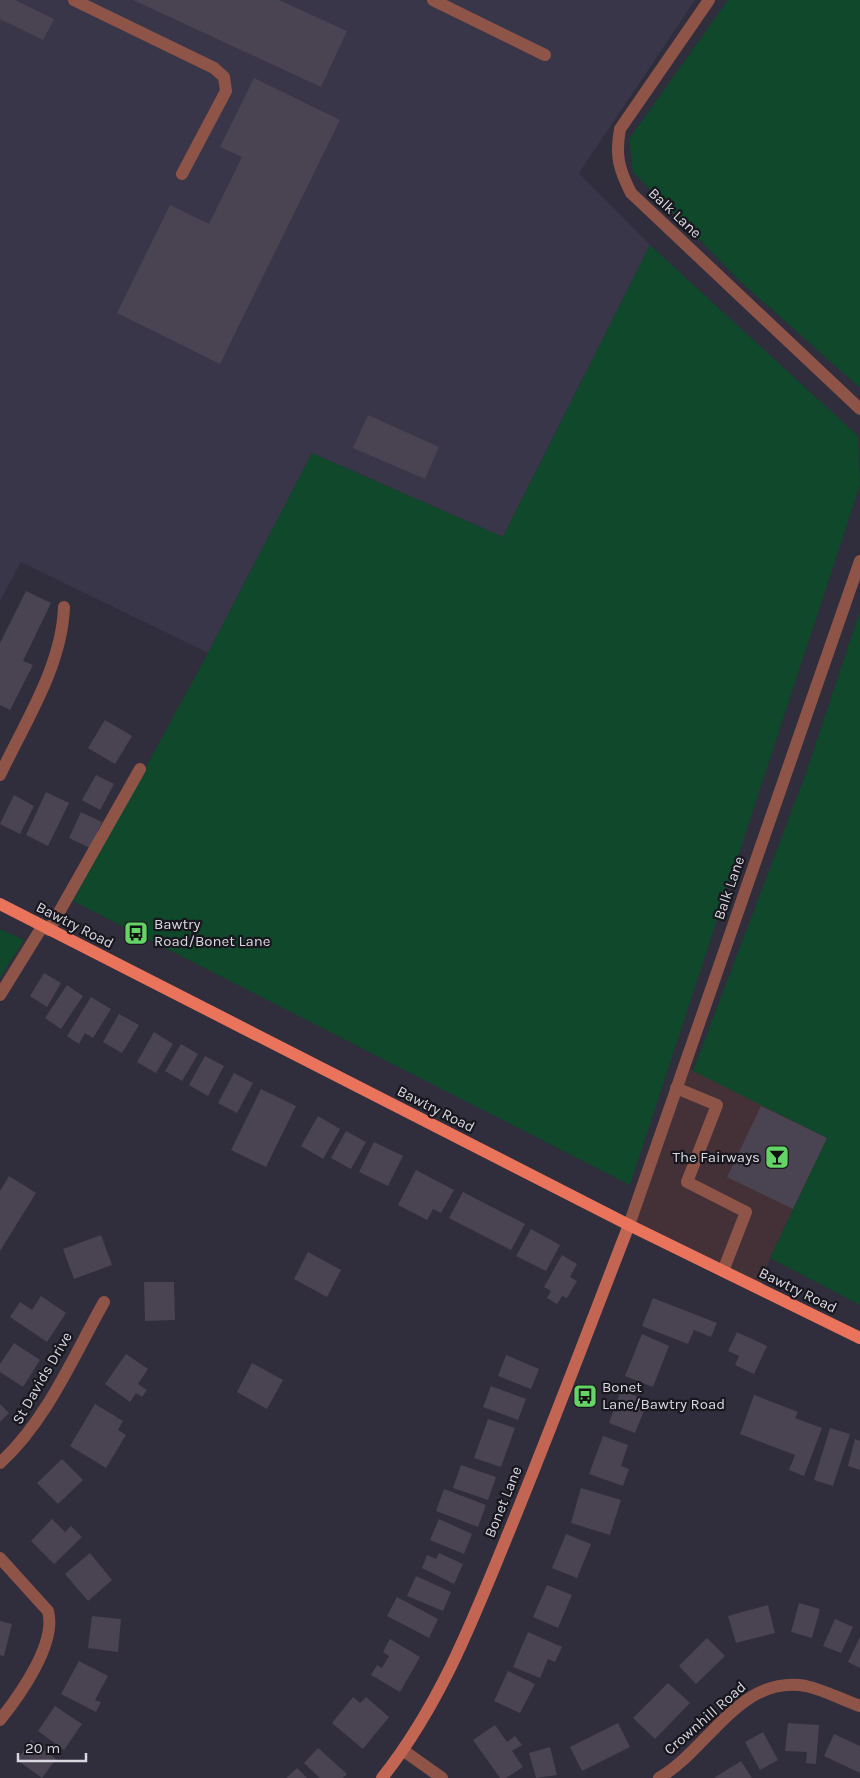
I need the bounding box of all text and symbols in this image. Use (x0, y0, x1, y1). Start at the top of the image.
street label: Balk Lane (645, 184, 705, 242)
street label: Balk Lane (710, 854, 748, 922)
street label: Bawtry Road (33, 898, 117, 952)
place label: Bawtry Road/Bonet Lane (154, 915, 271, 950)
bus stop icon: Bawtry Road/Bonet Lane (123, 920, 149, 946)
street label: Bawtry Road (394, 1082, 478, 1136)
bar icon: The Fairways (764, 1144, 790, 1170)
place label: The Fairways (673, 1148, 760, 1166)
street label: Bawtry Road (756, 1263, 840, 1317)
street label: St Davids Drive (8, 1329, 76, 1427)
place label: Bonet Lane/Bawtry Road (602, 1378, 725, 1413)
bus stop icon: Bonet Lane/Bawtry Road (572, 1383, 598, 1409)
street label: Bonet Lane (481, 1464, 525, 1540)
street label: Crownhill Road (660, 1678, 750, 1758)
scale bar (18, 1730, 85, 1762)
text: 20 m (25, 1739, 60, 1757)

